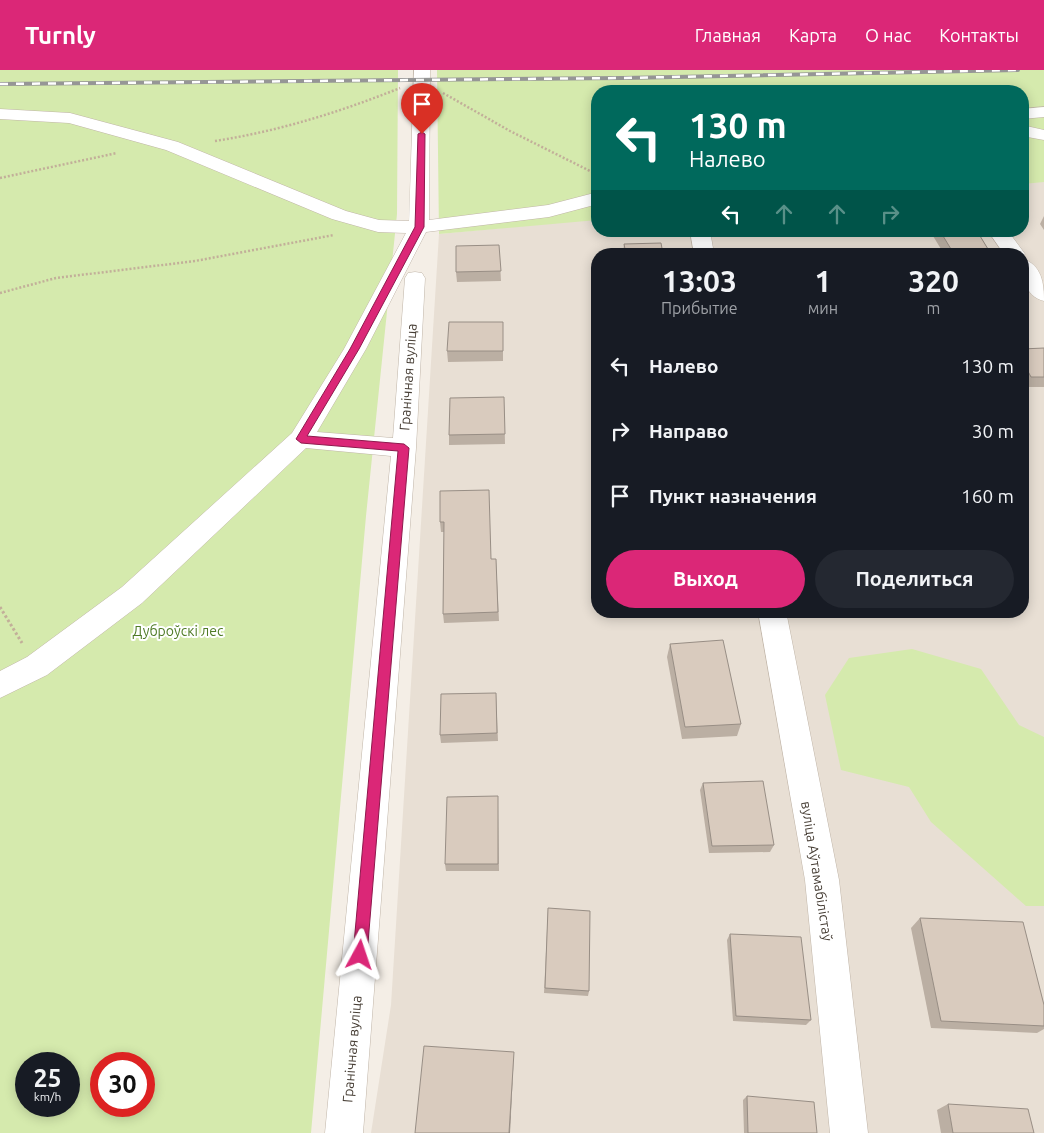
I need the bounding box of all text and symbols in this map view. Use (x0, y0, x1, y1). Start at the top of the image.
text: Turnly (25, 22, 96, 49)
text: Главная (695, 25, 761, 45)
text: Карта (789, 25, 837, 45)
text: О нас (865, 25, 911, 45)
text: Контакты (939, 25, 1019, 45)
pin (401, 83, 443, 134)
icon: arrive (408, 90, 436, 118)
icon: left (606, 105, 671, 170)
text: 130 m (689, 105, 787, 145)
text: Налево (689, 146, 766, 171)
icon: left (717, 200, 745, 228)
icon: ahead (770, 200, 798, 228)
icon: ahead (823, 200, 851, 228)
icon: right (876, 200, 904, 228)
text: 13:03 (662, 264, 737, 298)
text: 1 (814, 264, 831, 298)
text: 320 (908, 264, 959, 298)
text: Прибытие (661, 299, 738, 317)
text: мин (808, 299, 838, 317)
text: m (927, 299, 940, 317)
street label: Гранічная вуліца (396, 323, 420, 431)
icon: left (606, 352, 634, 380)
text: Налево (649, 355, 718, 377)
text: 130 m (961, 355, 1014, 377)
icon: right (606, 417, 634, 445)
text: Направо (649, 420, 729, 442)
text: 30 m (972, 420, 1014, 442)
icon: arrive (606, 482, 634, 510)
text: Пункт назначения (649, 485, 817, 507)
text: 160 m (961, 485, 1014, 507)
button: Выход (606, 550, 805, 608)
button: Поделиться (815, 550, 1014, 608)
park label: Дуброўскі лес (133, 623, 224, 639)
street label: вуліца Аўтамабілістаў (798, 800, 836, 942)
position arrow (333, 928, 385, 980)
street label: Гранічная вуліца (339, 995, 365, 1103)
speed limit sign: 30 (90, 1052, 155, 1117)
text: 25 (33, 1064, 62, 1092)
text: km/h (34, 1090, 61, 1103)

